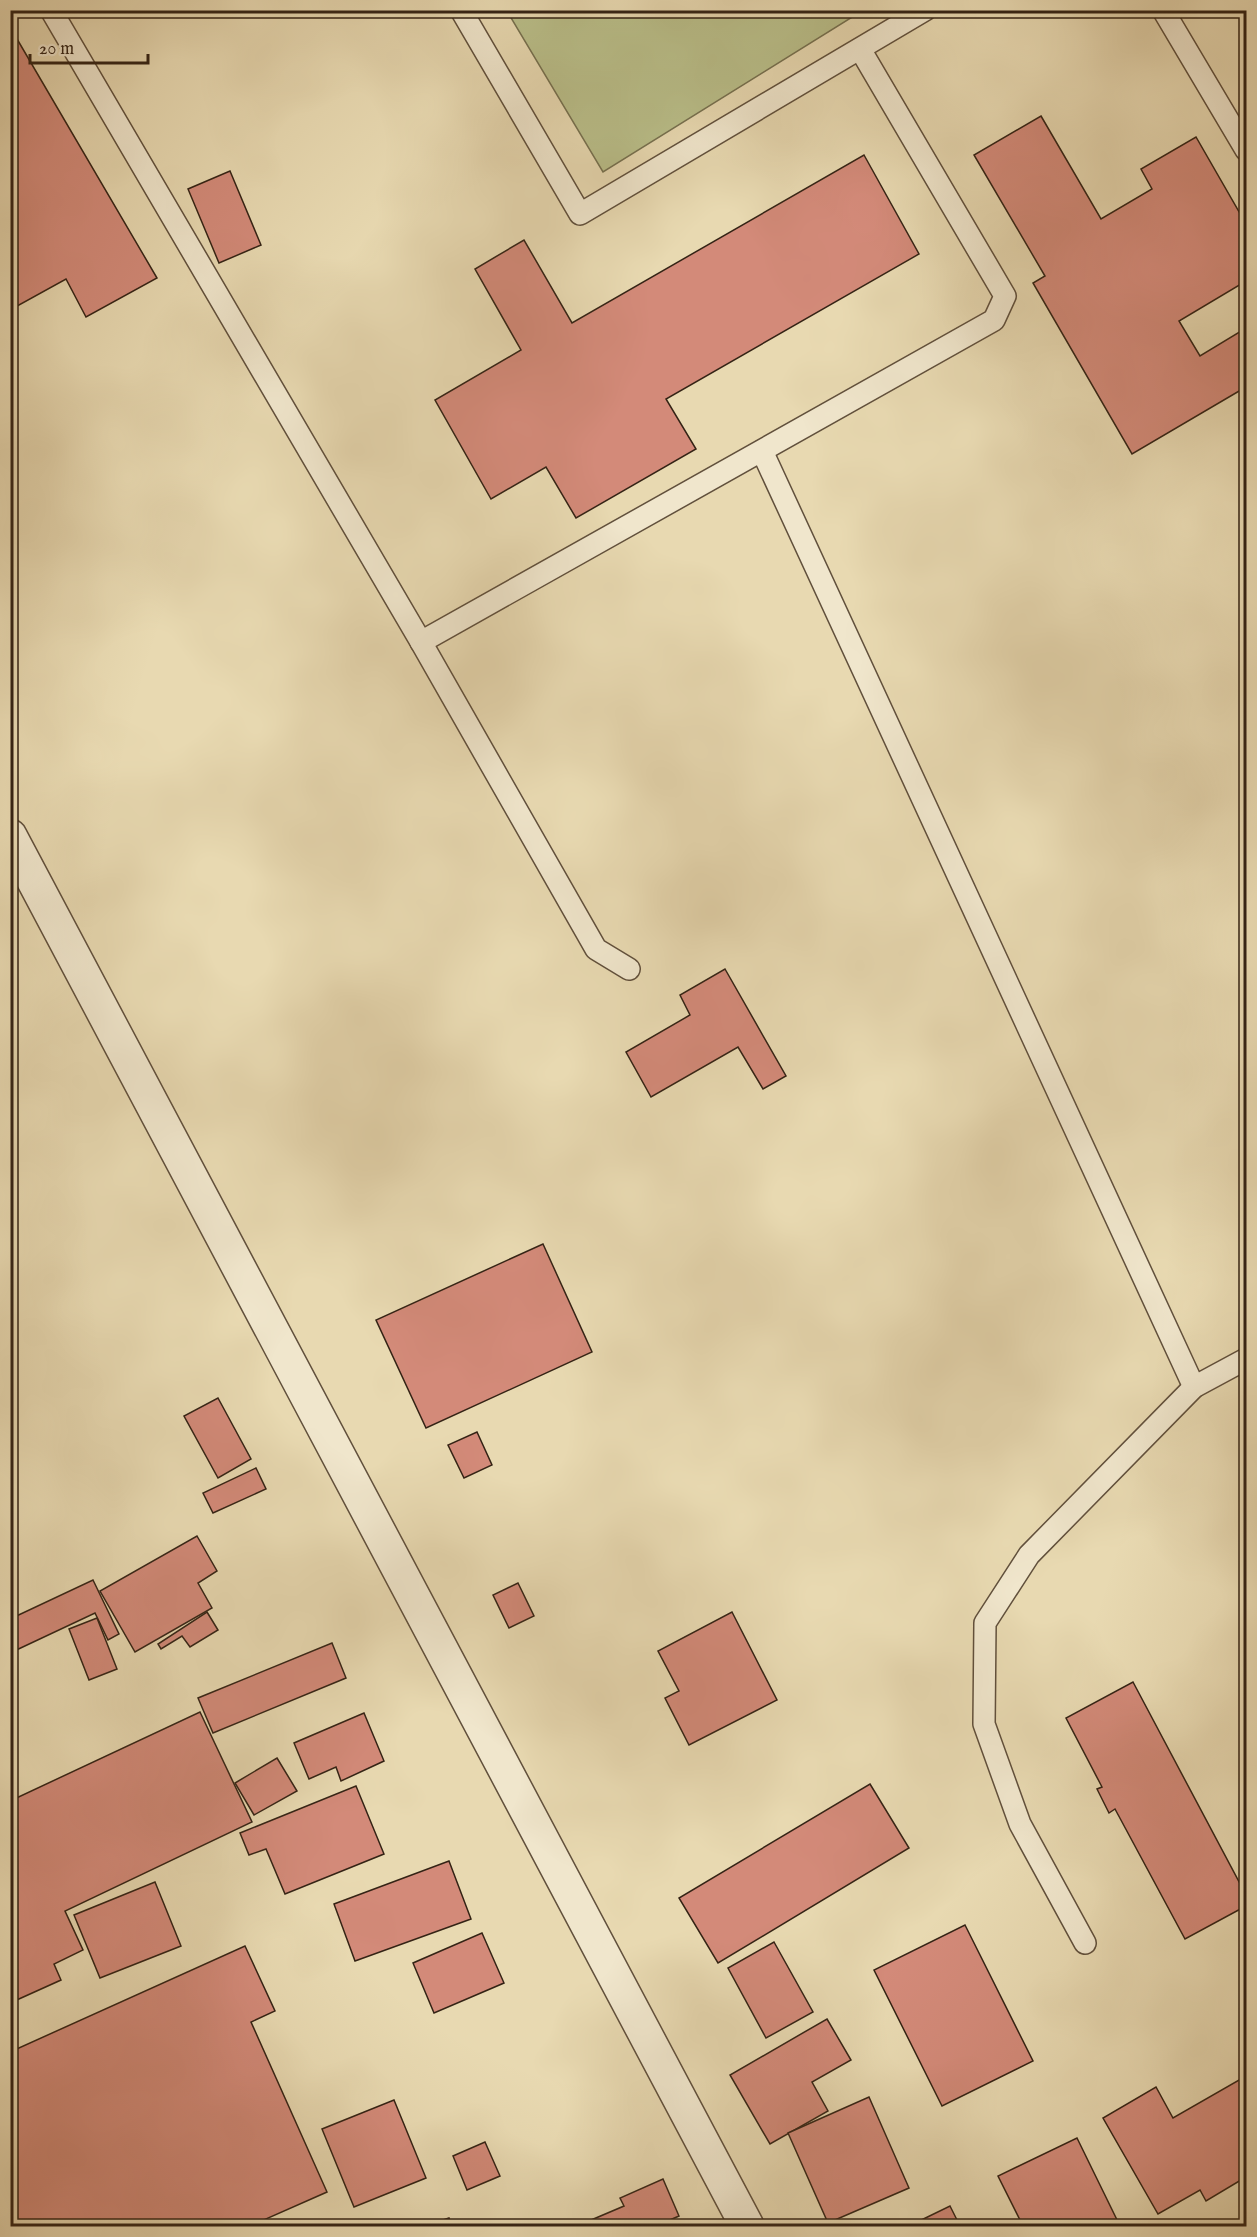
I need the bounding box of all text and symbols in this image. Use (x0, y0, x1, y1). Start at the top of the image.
scale bar (30, 27, 148, 65)
text: 20 m (39, 38, 74, 61)

